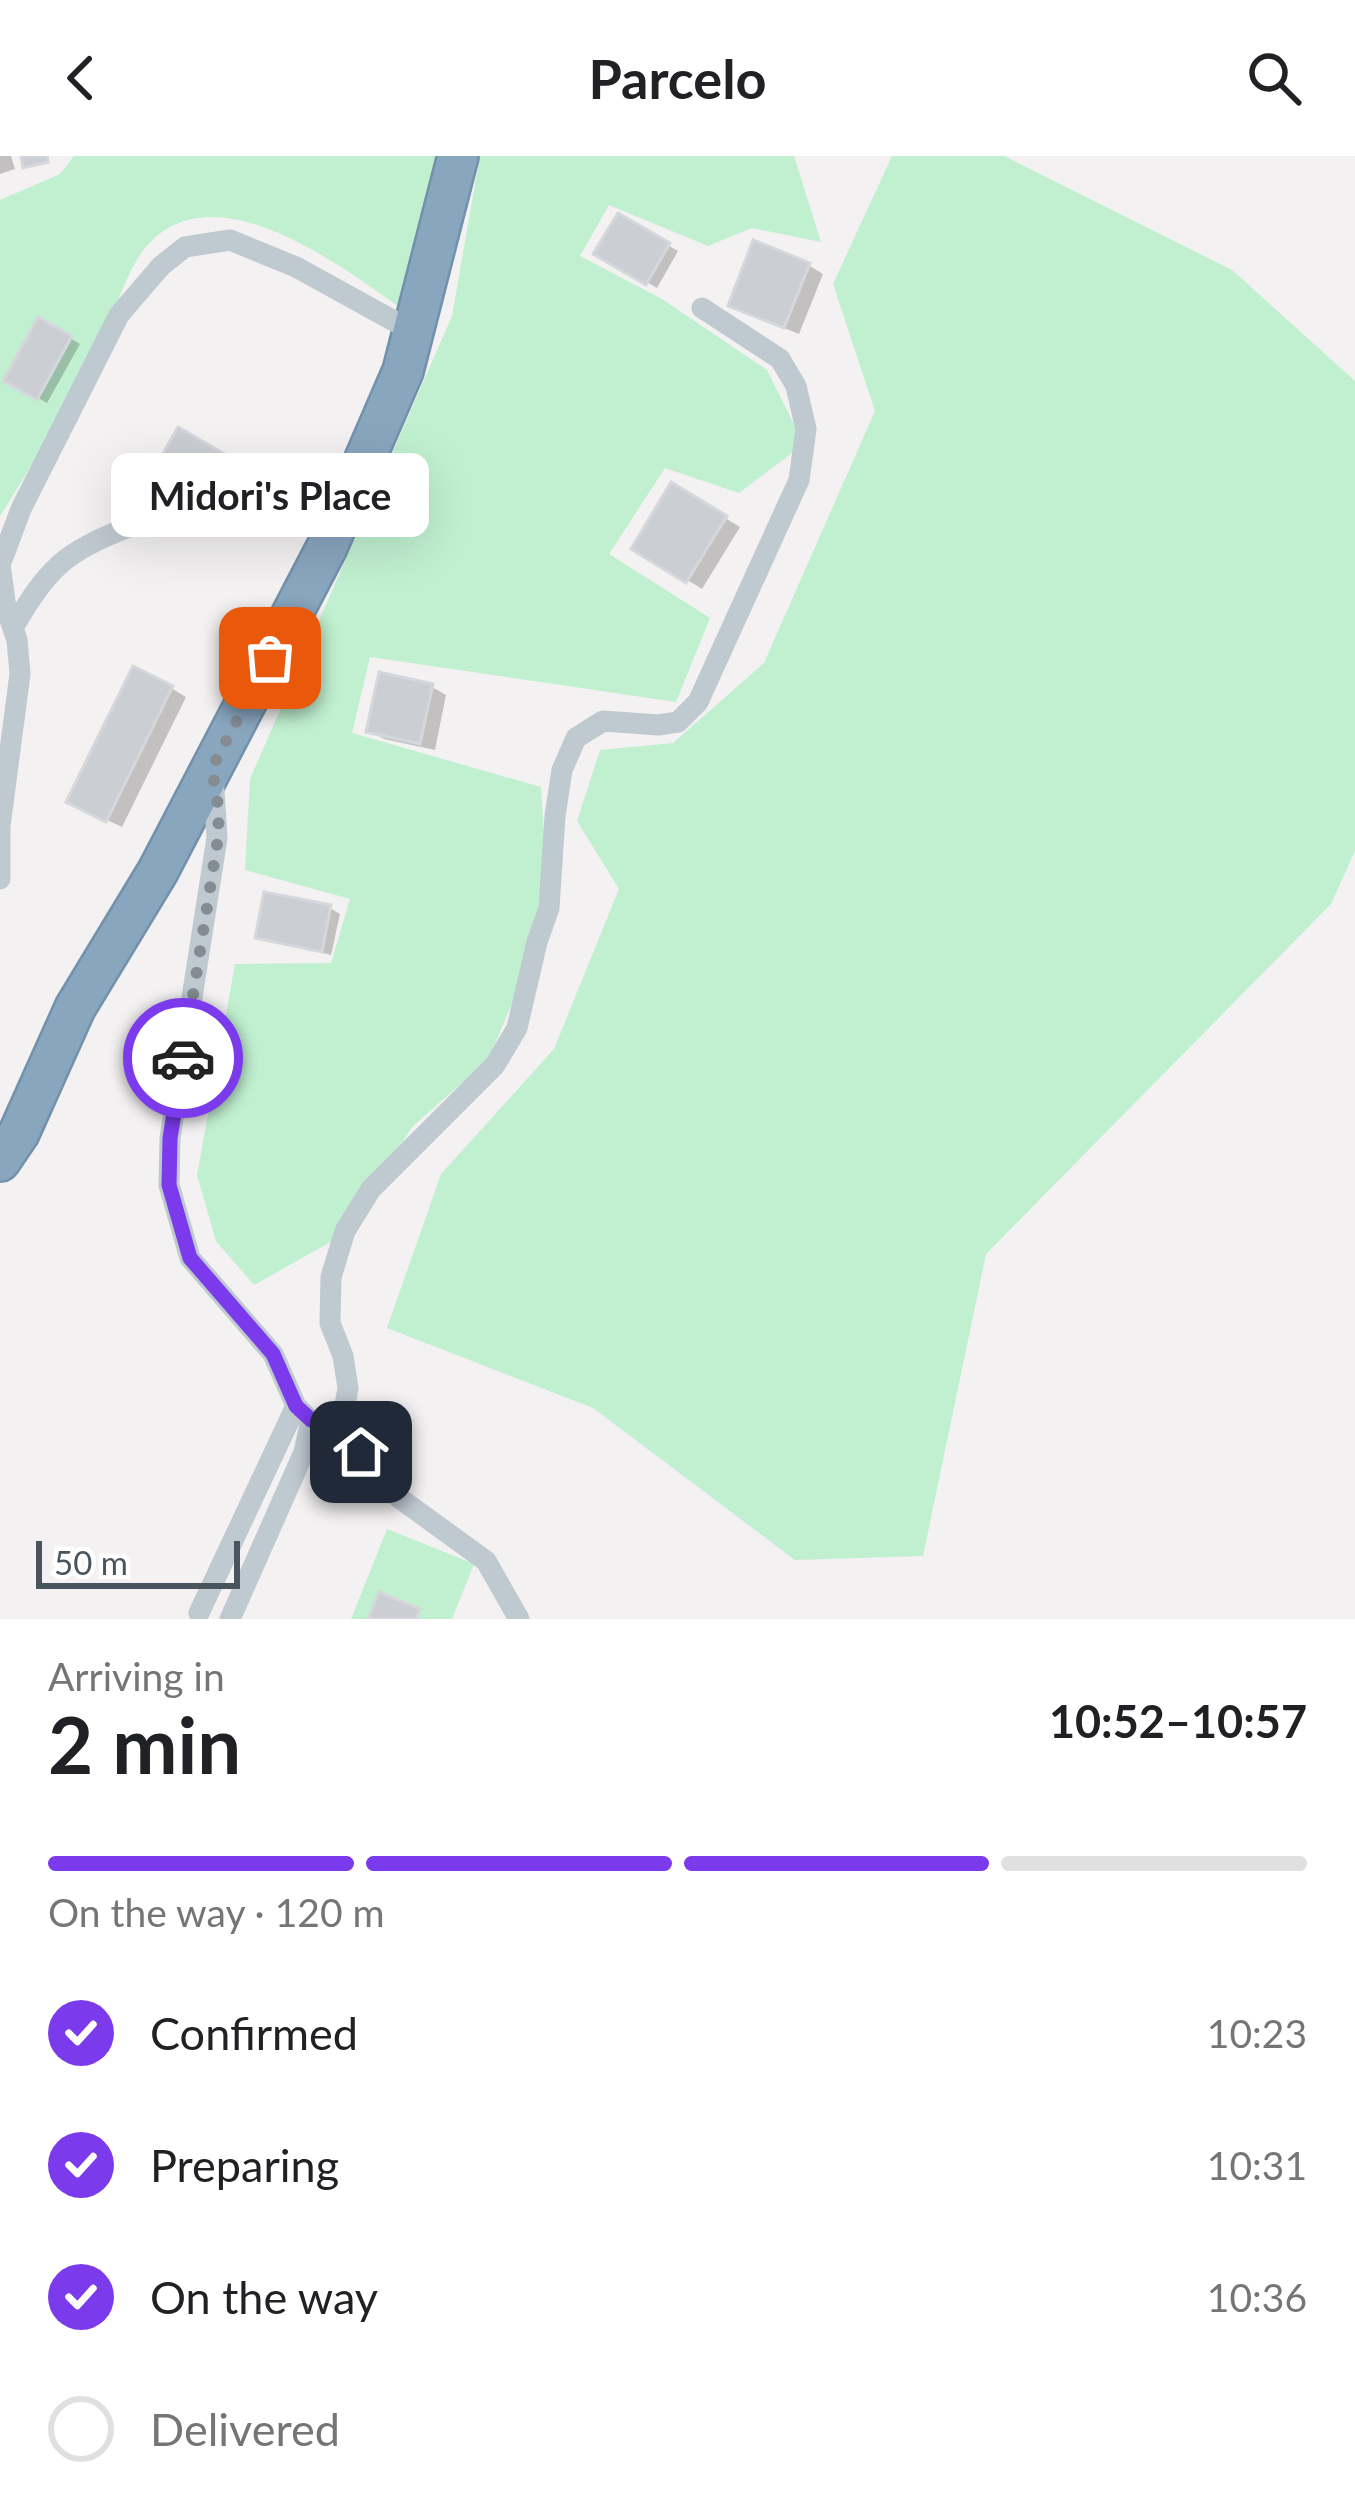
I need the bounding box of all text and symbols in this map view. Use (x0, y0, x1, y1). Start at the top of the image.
icon: back (48, 45, 114, 111)
icon: search (1241, 45, 1307, 111)
text: Parcelo (588, 46, 767, 111)
callout: Midori's Place (111, 454, 429, 538)
text: Midori's Place (149, 472, 391, 518)
pin (219, 607, 321, 709)
icon: bag (237, 625, 303, 691)
courier (123, 998, 243, 1118)
icon: car (150, 1025, 216, 1091)
pin (310, 1401, 412, 1503)
icon: home (328, 1419, 394, 1485)
scale bar (36, 1535, 240, 1588)
text: 50 m (54, 1542, 128, 1582)
text: Arriving in (48, 1653, 225, 1699)
text: 10:52–10:57 (1049, 1694, 1307, 1748)
text: 2 min (48, 1697, 241, 1791)
text: On the way · 120 m (48, 1889, 385, 1935)
icon: check (48, 2000, 114, 2066)
text: Confirmed (150, 2006, 358, 2060)
text: 10:23 (1207, 2010, 1307, 2056)
icon: check (48, 2132, 114, 2198)
text: Preparing (150, 2138, 339, 2192)
text: 10:31 (1207, 2142, 1307, 2188)
icon: check (48, 2264, 114, 2330)
text: On the way (150, 2270, 378, 2324)
text: 10:36 (1207, 2274, 1307, 2320)
text: Delivered (150, 2402, 340, 2456)

